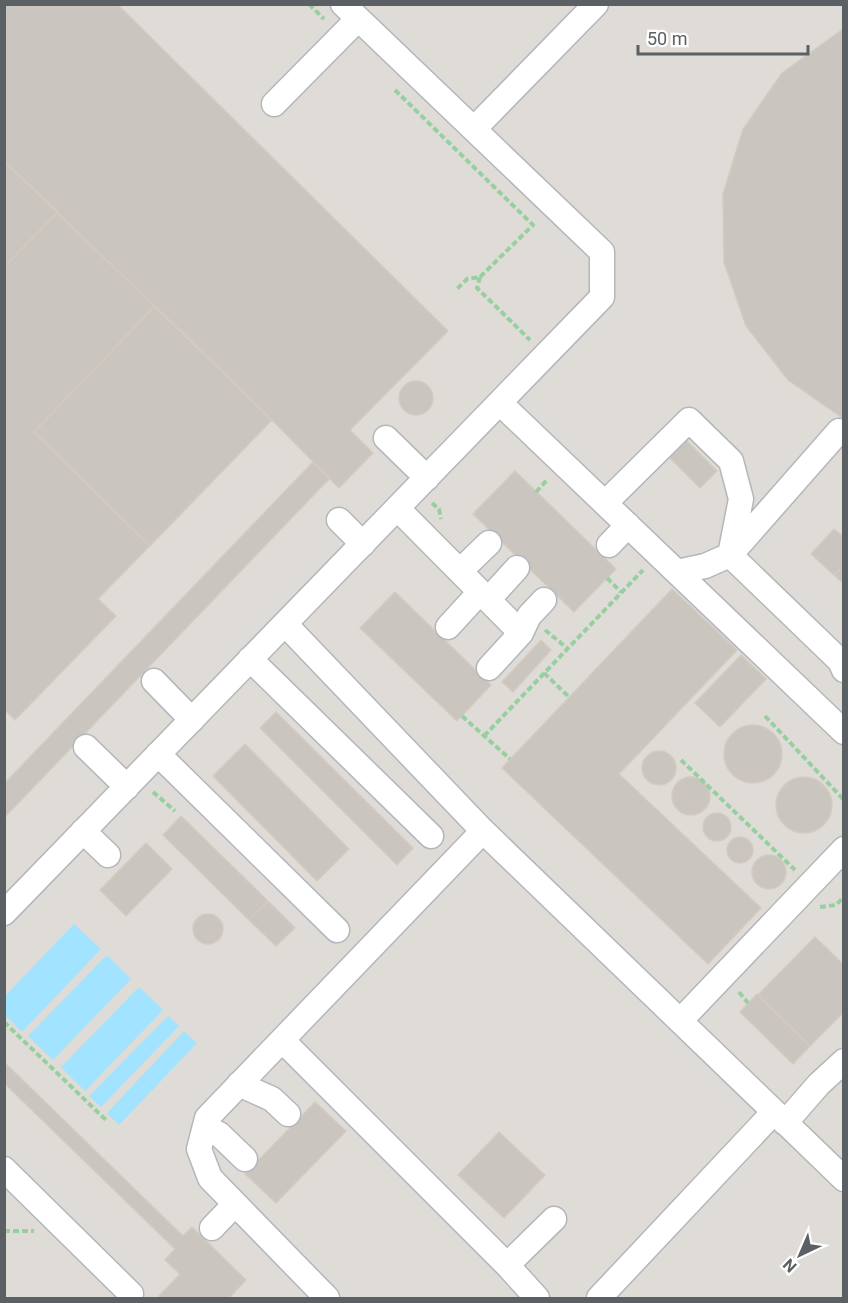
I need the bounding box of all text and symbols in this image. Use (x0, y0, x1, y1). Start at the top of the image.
scale bar (638, 18, 808, 56)
text: 50 m (647, 28, 687, 49)
north arrow (770, 1225, 830, 1285)
text: N (779, 1255, 801, 1276)

